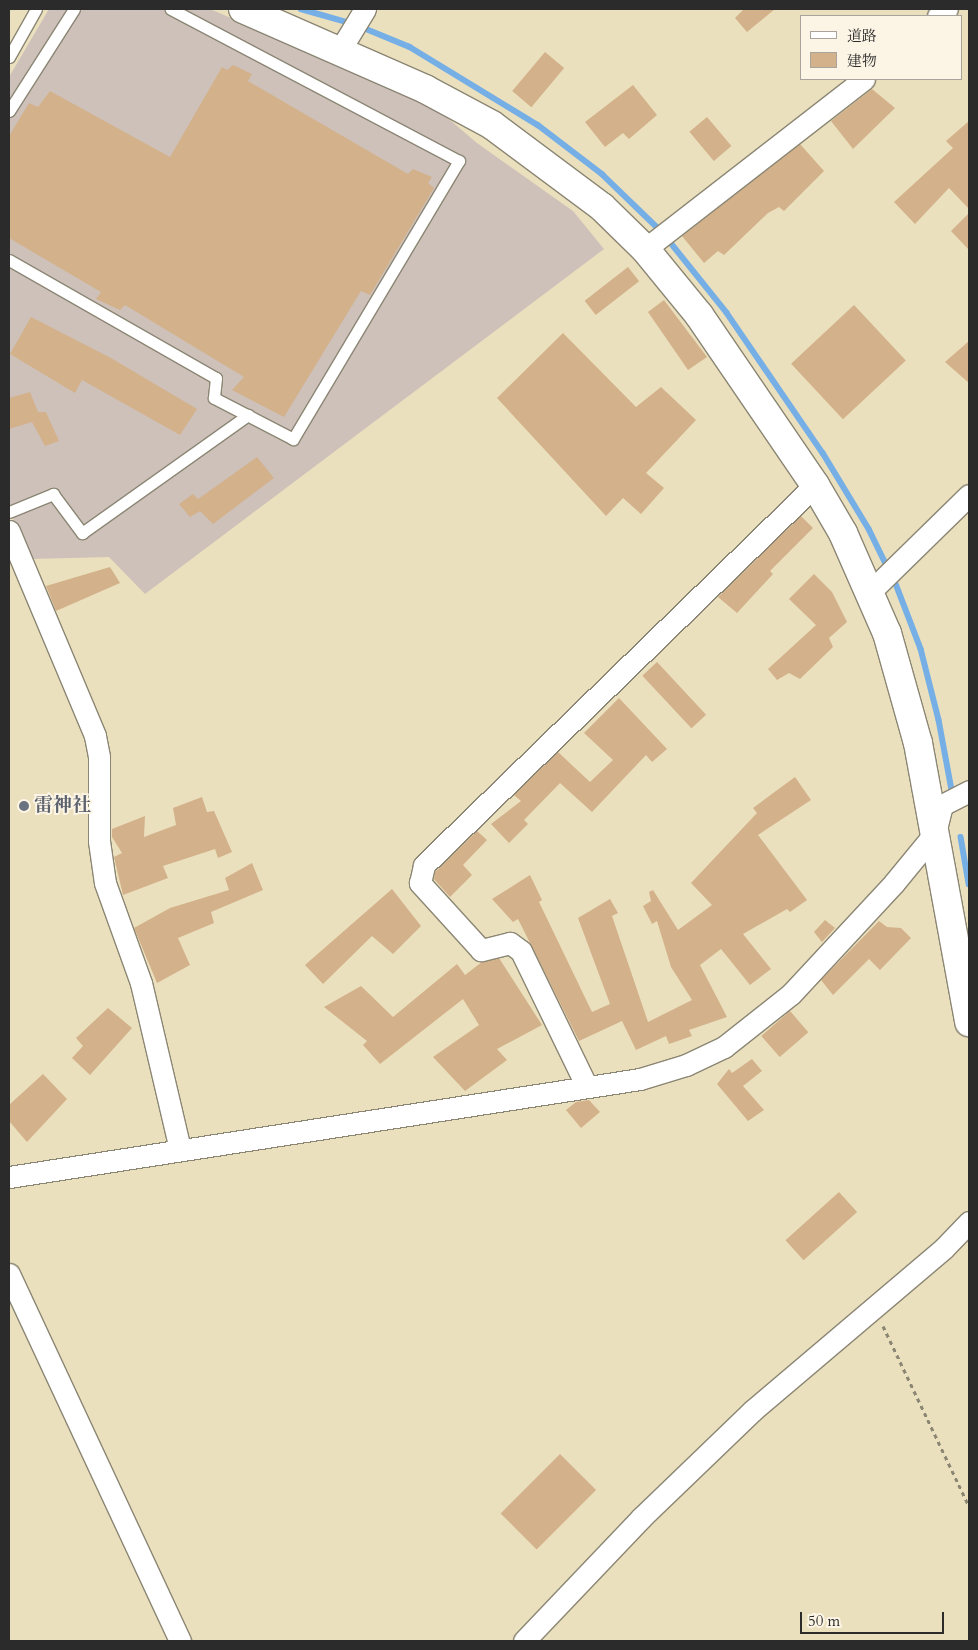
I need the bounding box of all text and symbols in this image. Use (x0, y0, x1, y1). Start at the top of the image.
legend (800, 15, 963, 80)
text: 道路 (847, 26, 877, 46)
text: 建物 (847, 51, 877, 71)
place label: 雷神社 (34, 795, 91, 817)
marker: 雷神社 (18, 800, 30, 812)
scale bar (803, 1602, 947, 1634)
text: 50 m (808, 1611, 840, 1631)

